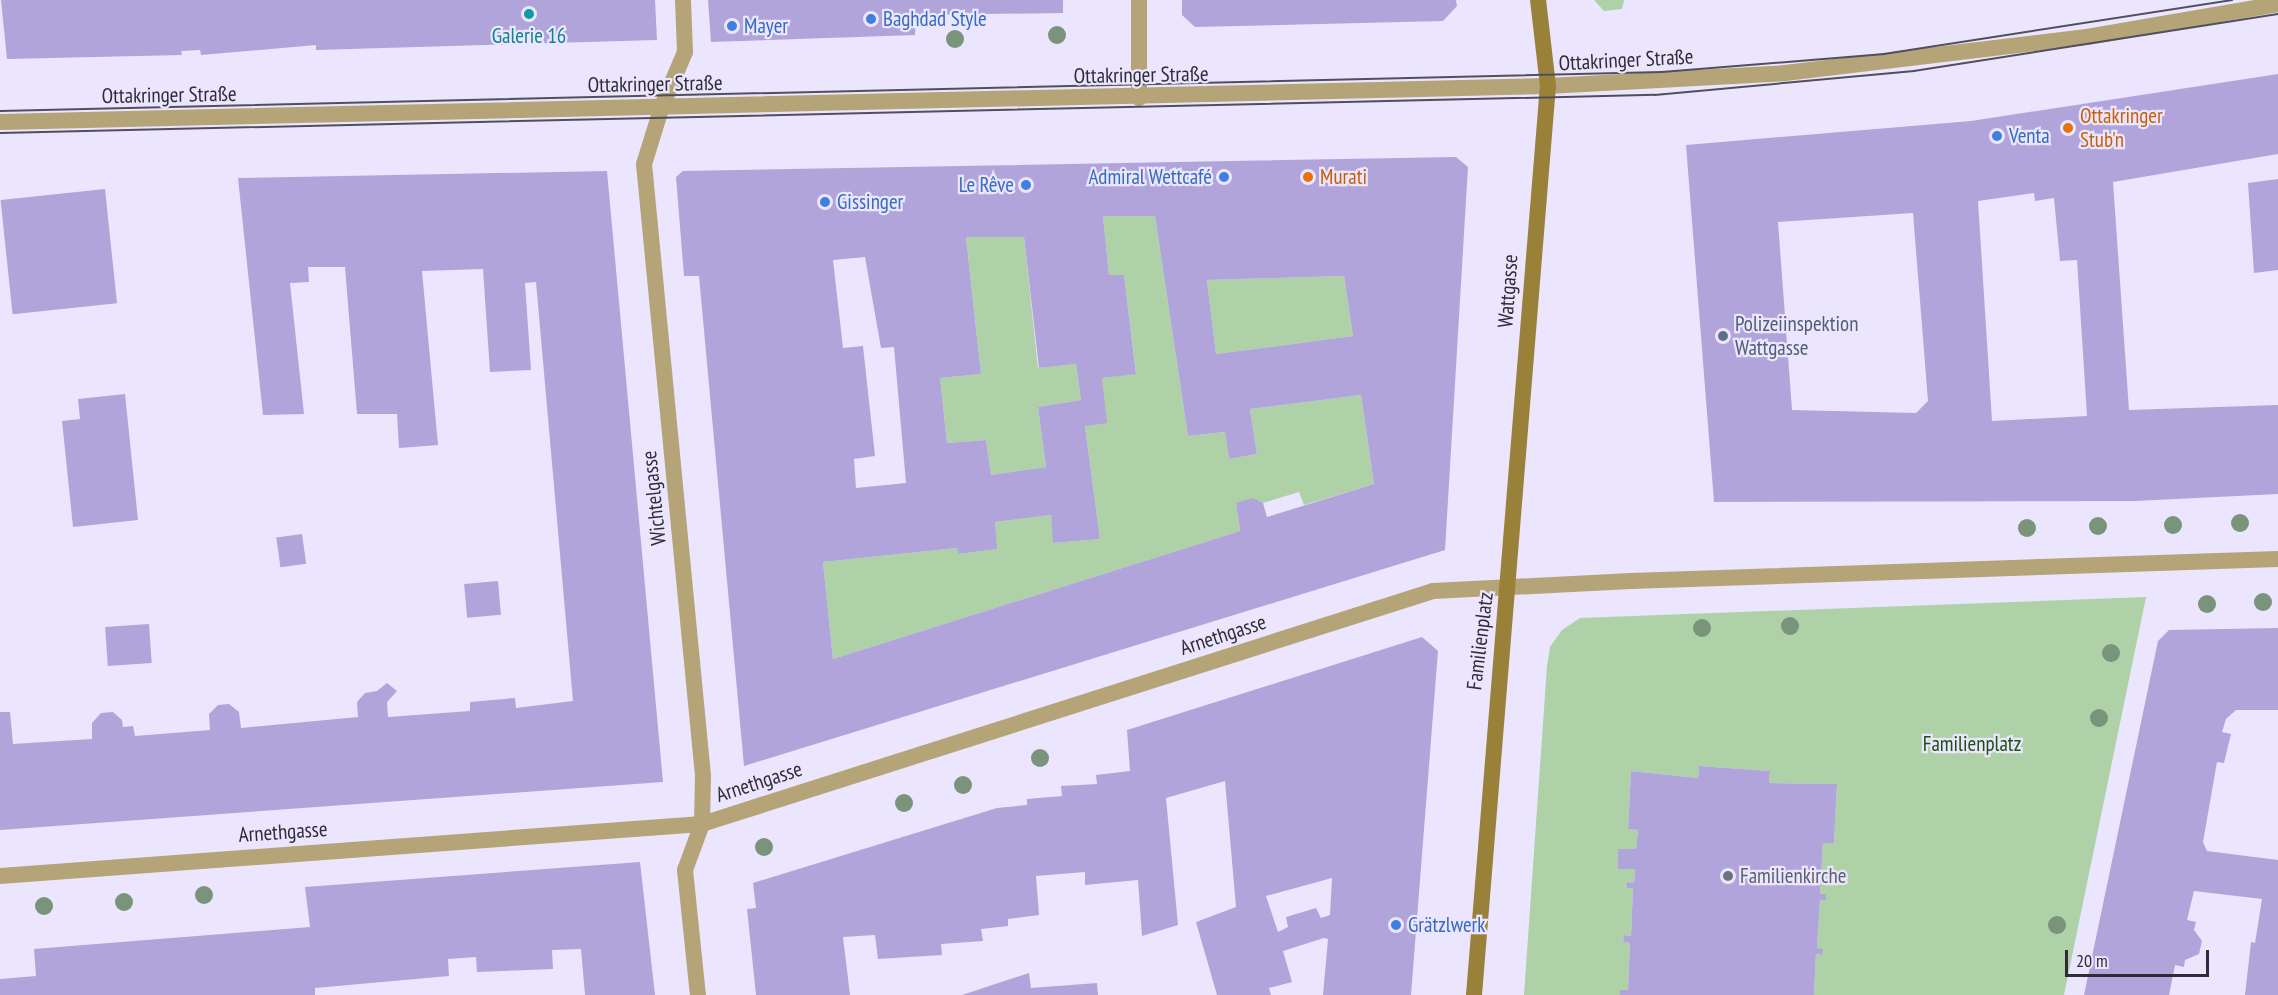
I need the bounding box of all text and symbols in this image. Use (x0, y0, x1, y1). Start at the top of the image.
place label: Baghdad Style (883, 6, 987, 32)
marker: Galerie 16 (522, 7, 536, 21)
marker: Baghdad Style (864, 12, 878, 26)
place label: Mayer (744, 13, 788, 39)
marker: Mayer (725, 19, 739, 33)
place label: Galerie 16 (492, 23, 566, 49)
street label: Ottakringer Straße (1558, 44, 1694, 76)
street label: Ottakringer Straße (1073, 61, 1209, 89)
street label: Ottakringer Straße (587, 70, 723, 98)
street label: Ottakringer Straße (101, 81, 237, 109)
place label: Ottakringer Stub'n (2080, 103, 2163, 153)
marker: Ottakringer Stub'n (2061, 121, 2075, 135)
place label: Venta (2009, 123, 2050, 149)
marker: Venta (1990, 129, 2004, 143)
place label: Admiral Wettcafé (1088, 164, 1212, 190)
place label: Murati (1320, 164, 1367, 190)
marker: Admiral Wettcafé (1217, 170, 1231, 184)
marker: Murati (1301, 170, 1315, 184)
place label: Le Rêve (959, 172, 1014, 198)
marker: Le Rêve (1019, 178, 1033, 192)
place label: Gissinger (837, 189, 903, 215)
marker: Gissinger (818, 195, 832, 209)
street label: Wattgasse (1493, 253, 1523, 329)
place label: Polizeiinspektion Wattgasse (1735, 311, 1858, 361)
marker: Polizeiinspektion Wattgasse (1716, 329, 1730, 343)
street label: Wichtelgasse (637, 449, 671, 547)
street label: Familienplatz (1461, 591, 1499, 691)
street label: Arnethgasse (1177, 609, 1269, 661)
park label: Familienplatz (1923, 731, 2021, 757)
street label: Arnethgasse (713, 756, 805, 808)
street label: Arnethgasse (238, 816, 328, 848)
place label: Familienkirche (1740, 863, 1846, 889)
marker: Familienkirche (1721, 869, 1735, 883)
place label: Grätzlwerk (1408, 912, 1485, 938)
marker: Grätzlwerk (1389, 918, 1403, 932)
scale bar (2068, 938, 2212, 976)
text: 20 m (2076, 949, 2108, 972)

